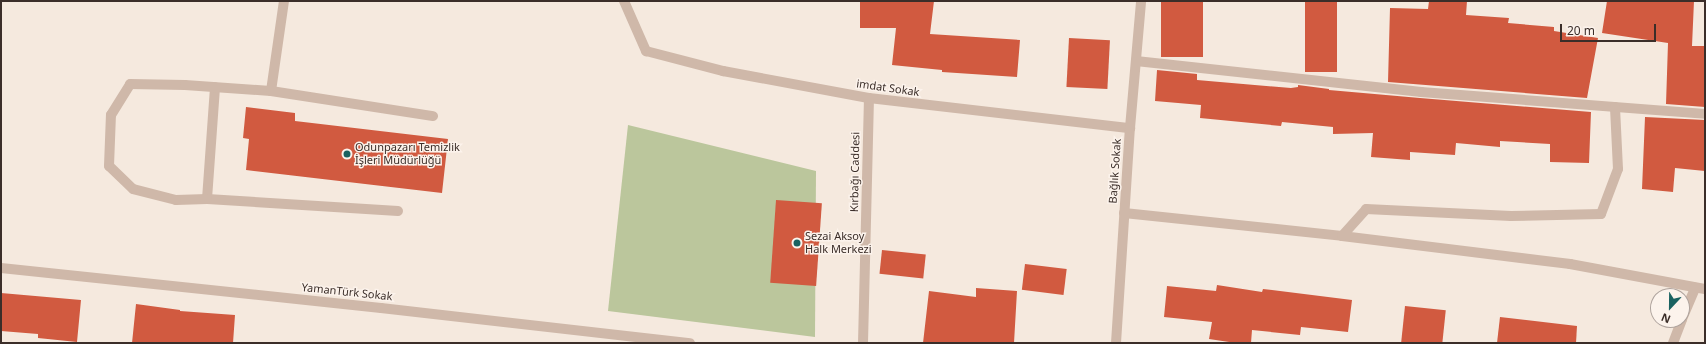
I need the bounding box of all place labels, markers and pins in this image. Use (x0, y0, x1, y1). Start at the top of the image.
place label: Odunpazarı Temizlik İşleri Müdürlüğü (355, 141, 460, 167)
marker: Odunpazarı Temizlik İşleri Müdürlüğü (342, 149, 352, 159)
place label: Sezai Aksoy Halk Merkezi (805, 230, 872, 256)
marker: Sezai Aksoy Halk Merkezi (792, 238, 802, 248)

